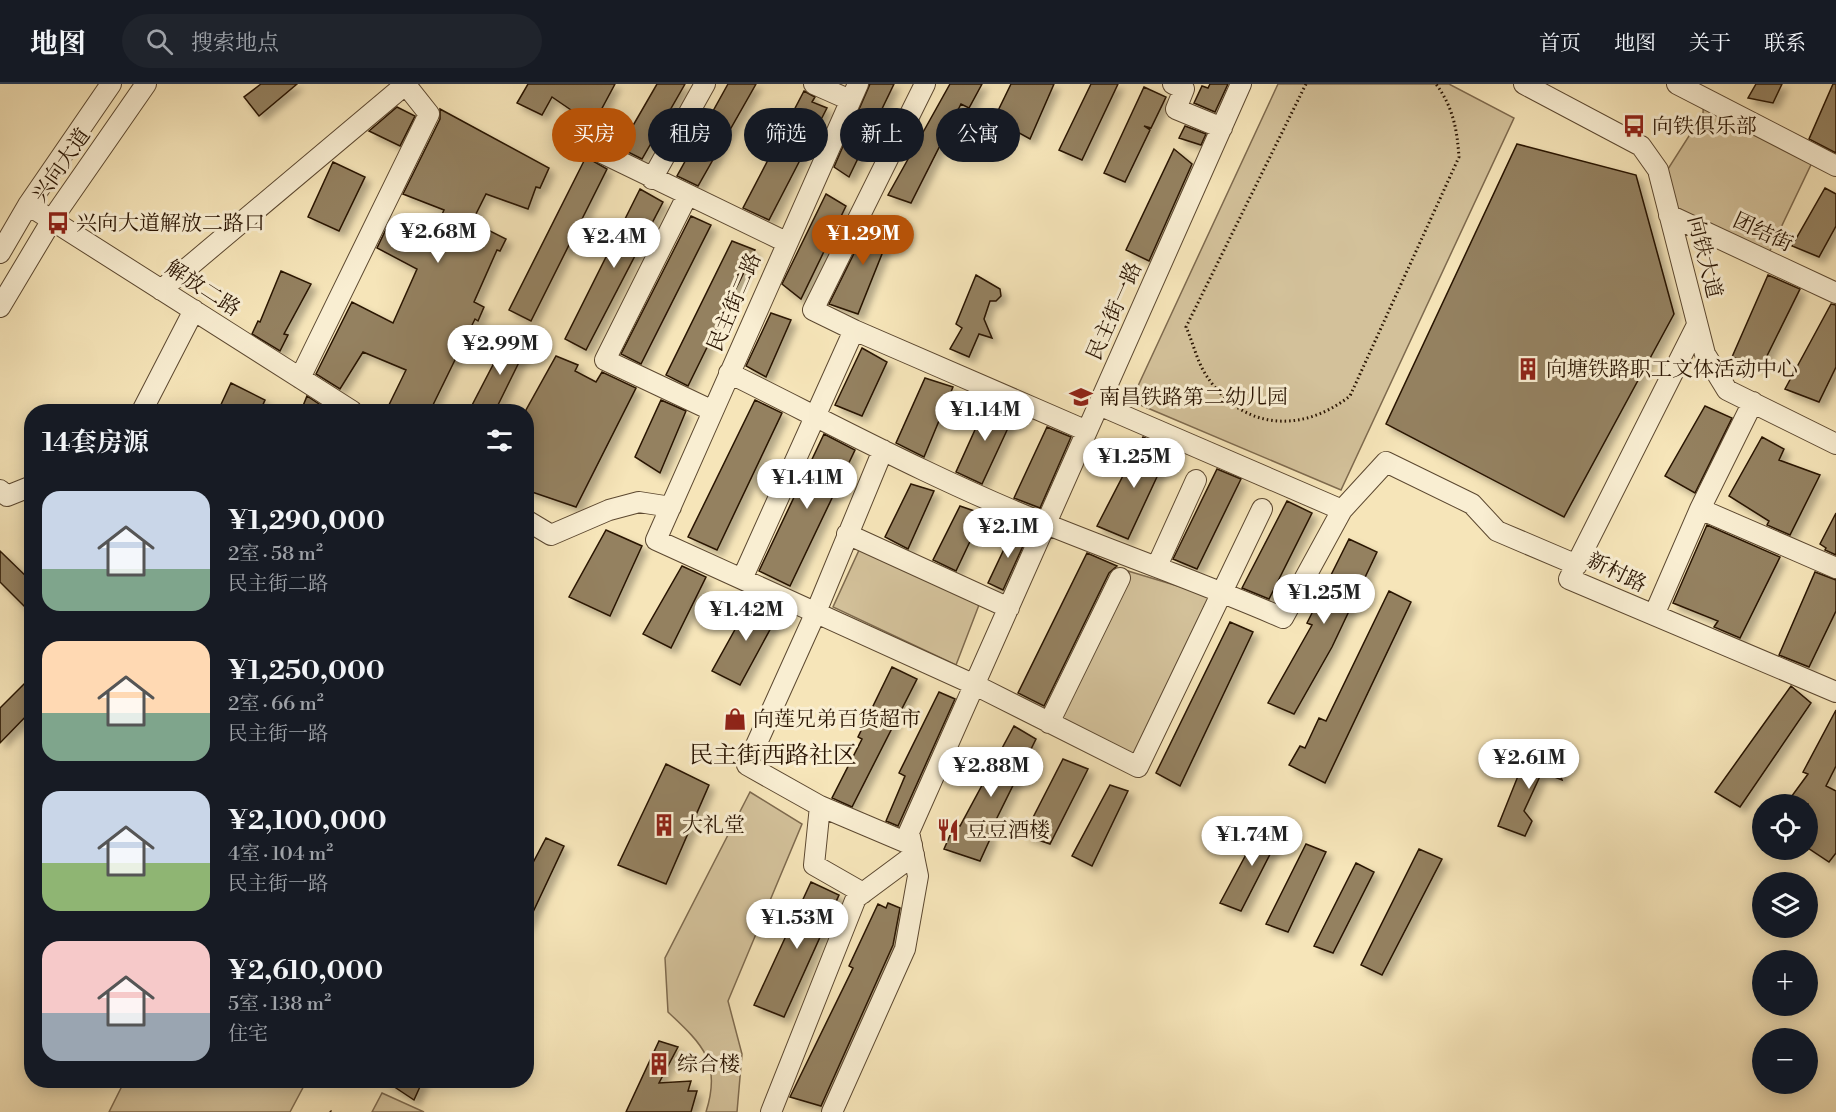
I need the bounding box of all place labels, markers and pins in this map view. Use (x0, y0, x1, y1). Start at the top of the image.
bus stop icon: 向铁俱乐部 (1621, 113, 1647, 139)
place label: 向铁俱乐部 (1652, 114, 1757, 140)
bus stop icon: 兴向大道解放二路口 (45, 210, 71, 236)
place label: 兴向大道解放二路口 (76, 211, 265, 237)
pin: ¥2.68M (389, 213, 487, 264)
pin: ¥1.29M (814, 215, 912, 266)
pin: ¥2.4M (572, 218, 656, 269)
pin: ¥2.99M (451, 325, 549, 376)
building icon: 向塘铁路职工文体活动中心 (1515, 356, 1541, 382)
place label: 向塘铁路职工文体活动中心 (1546, 357, 1798, 383)
school or university icon: 南昌铁路第二幼儿园 (1068, 384, 1094, 410)
place label: 南昌铁路第二幼儿园 (1099, 385, 1288, 411)
pin: ¥1.14M (936, 391, 1034, 442)
pin: ¥1.25M (1085, 438, 1183, 489)
pin: ¥1.41M (758, 459, 856, 510)
pin: ¥2.1M (966, 508, 1050, 559)
pin: ¥1.25M (1275, 574, 1373, 625)
pin: ¥1.42M (697, 591, 795, 642)
shop icon: 向莲兄弟百货超市 (722, 706, 748, 732)
place label: 向莲兄弟百货超市 (753, 707, 921, 733)
pin: ¥2.61M (1480, 739, 1578, 790)
pin: ¥2.88M (942, 747, 1040, 798)
building icon: 大礼堂 (651, 812, 677, 838)
place label: 大礼堂 (682, 813, 745, 839)
pin: ¥1.74M (1203, 816, 1301, 867)
restaurant icon: 豆豆酒楼 (935, 817, 961, 843)
place label: 豆豆酒楼 (966, 818, 1050, 844)
pin: ¥1.53M (748, 899, 846, 950)
building icon: 综合楼 (646, 1051, 672, 1077)
place label: 综合楼 (677, 1052, 740, 1078)

